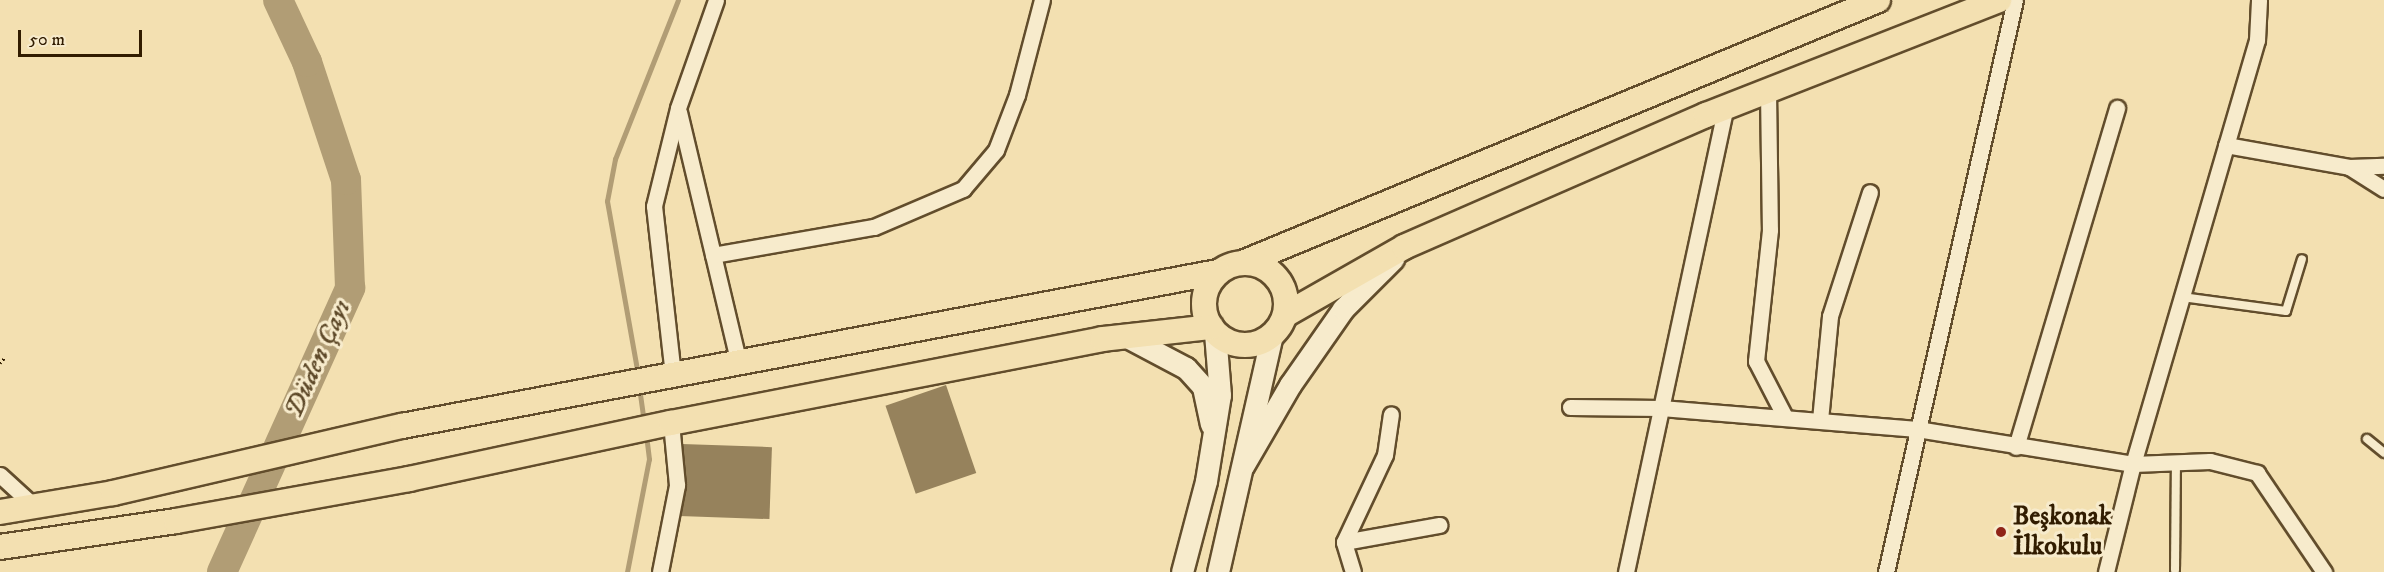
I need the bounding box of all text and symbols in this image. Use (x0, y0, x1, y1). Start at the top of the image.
scale bar (21, 18, 146, 56)
text: 50 m (29, 29, 65, 51)
water label: Düden Çayı (278, 295, 358, 423)
place label: Beşkonak İlkokulu (2013, 501, 2112, 562)
marker: Beşkonak İlkokulu (1994, 525, 2008, 539)

